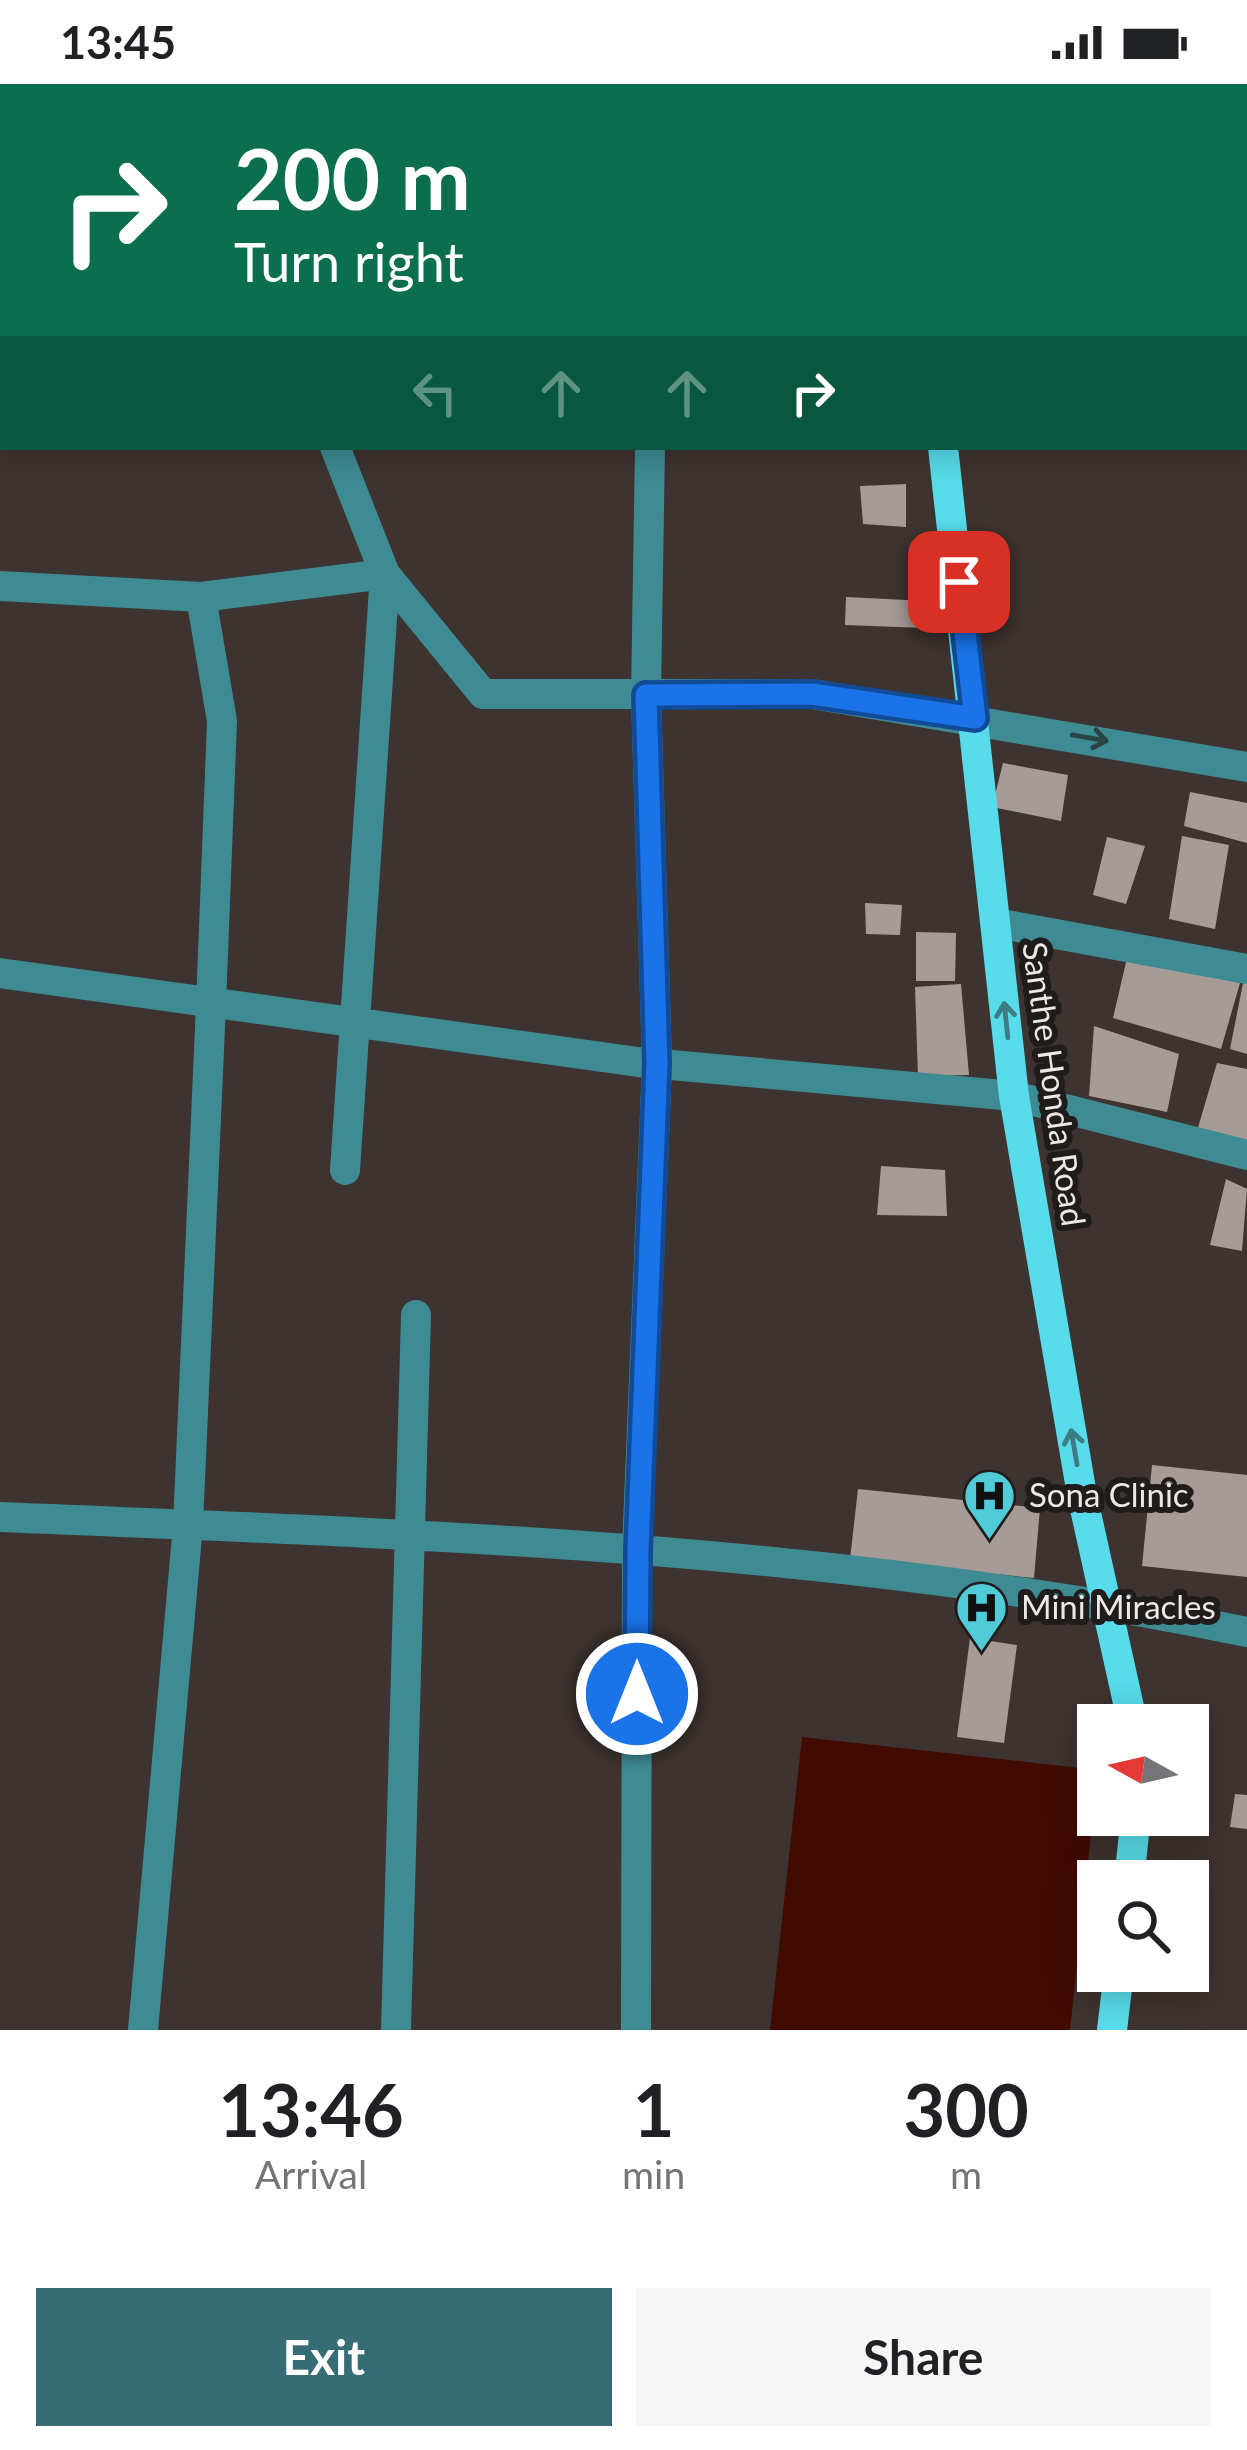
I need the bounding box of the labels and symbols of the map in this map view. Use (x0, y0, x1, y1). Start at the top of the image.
pin (908, 531, 1010, 633)
one-way arrow (1069, 728, 1108, 751)
street label: Santhe Honda Road (1015, 939, 1095, 1229)
one-way arrow (994, 1001, 1017, 1040)
one-way arrow (1061, 1428, 1084, 1467)
hospital icon: Sona Clinic (962, 1467, 1018, 1541)
place label: Sona Clinic (1029, 1474, 1189, 1514)
hospital icon: Mini Miracles (954, 1579, 1010, 1653)
place label: Mini Miracles (1021, 1586, 1216, 1626)
position arrow (574, 1631, 700, 1757)
north arrow (1077, 1704, 1209, 1836)

